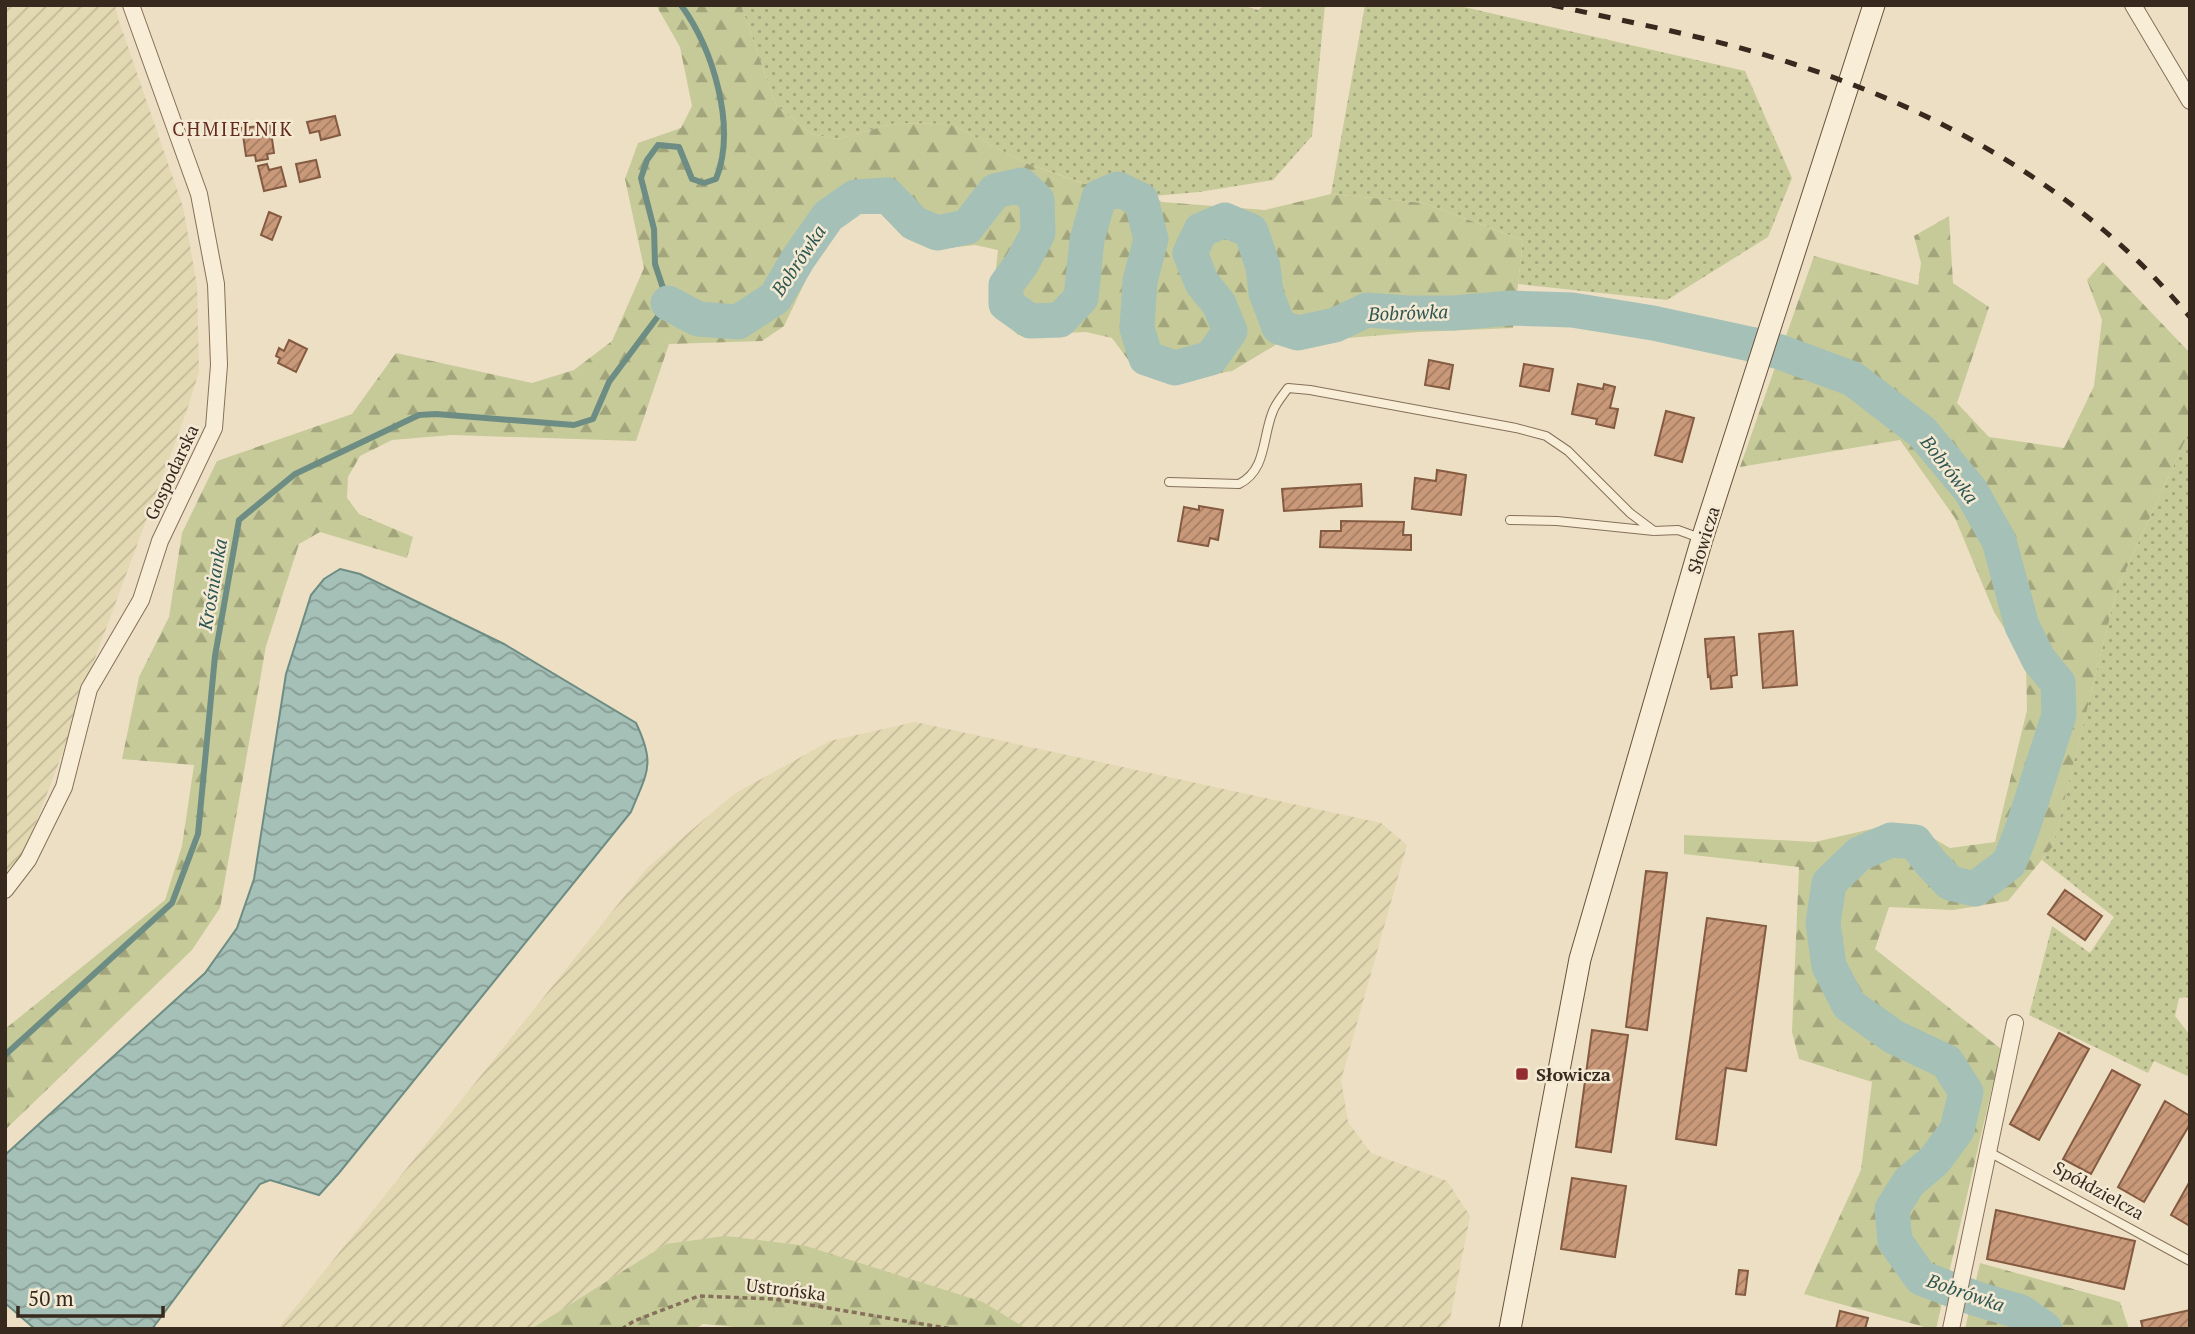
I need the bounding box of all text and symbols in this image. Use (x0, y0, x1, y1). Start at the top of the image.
district label: CHMIELNIK (172, 116, 294, 141)
water label: Bobrówka (765, 220, 831, 301)
water label: Bobrówka (1366, 298, 1449, 326)
street label: Gospodarska (138, 421, 204, 523)
water label: Bobrówka (1915, 429, 1985, 508)
street label: Słowicza (1681, 503, 1725, 577)
water label: Krośnianka (192, 536, 232, 633)
place label: Słowicza (1536, 1062, 1611, 1086)
marker: Słowicza (1514, 1066, 1530, 1082)
street label: Spółdzielcza (2049, 1155, 2149, 1225)
water label: Bobrówka (1923, 1267, 2008, 1317)
street label: Ustrońska (745, 1272, 827, 1306)
scale bar (18, 1274, 163, 1318)
text: 50 m (28, 1284, 74, 1312)

